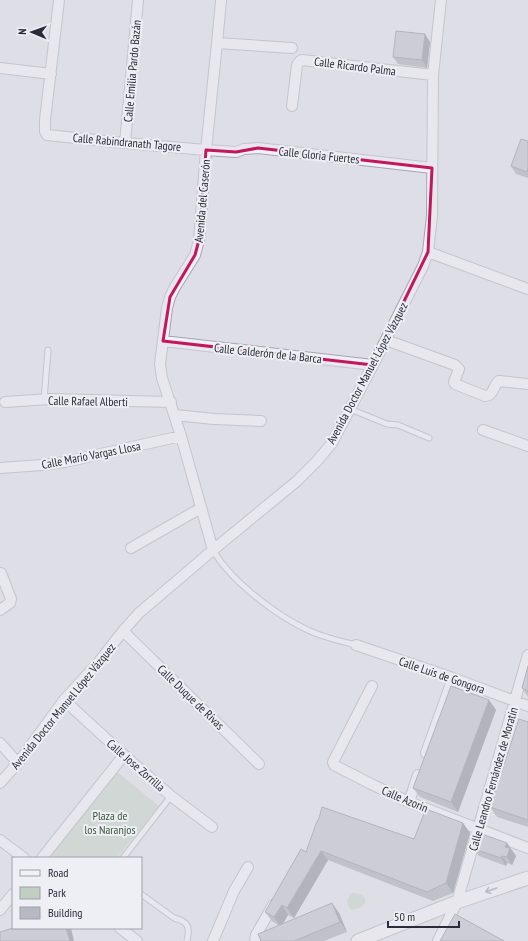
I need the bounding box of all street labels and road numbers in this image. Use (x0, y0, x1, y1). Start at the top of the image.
street label: Calle Emilia Pardo Bazán (120, 19, 144, 123)
street label: Calle Ricardo Palma (313, 54, 397, 78)
street label: Calle Rabindranath Tagore (72, 130, 182, 154)
street label: Calle Gloria Fuertes (278, 143, 360, 167)
street label: Avenida del Caserón (191, 159, 213, 243)
street label: Avenida Doctor Manuel López Vázquez (323, 300, 411, 446)
street label: Calle Calderón de la Barca (213, 340, 323, 366)
street label: Calle Rafael Alberti (48, 393, 128, 409)
street label: Calle Mario Vargas Llosa (40, 438, 142, 472)
street label: Avenida Doctor Manuel López Vázquez (7, 640, 119, 772)
street label: Calle Luis de Gongora (397, 653, 487, 697)
street label: Calle Duque de Rivas (154, 661, 228, 733)
street label: Calle Leandro Fernández de Moratín (465, 705, 521, 853)
street label: Calle Jose Zorrilla (104, 736, 168, 794)
street label: Calle Azorin (380, 783, 430, 815)

